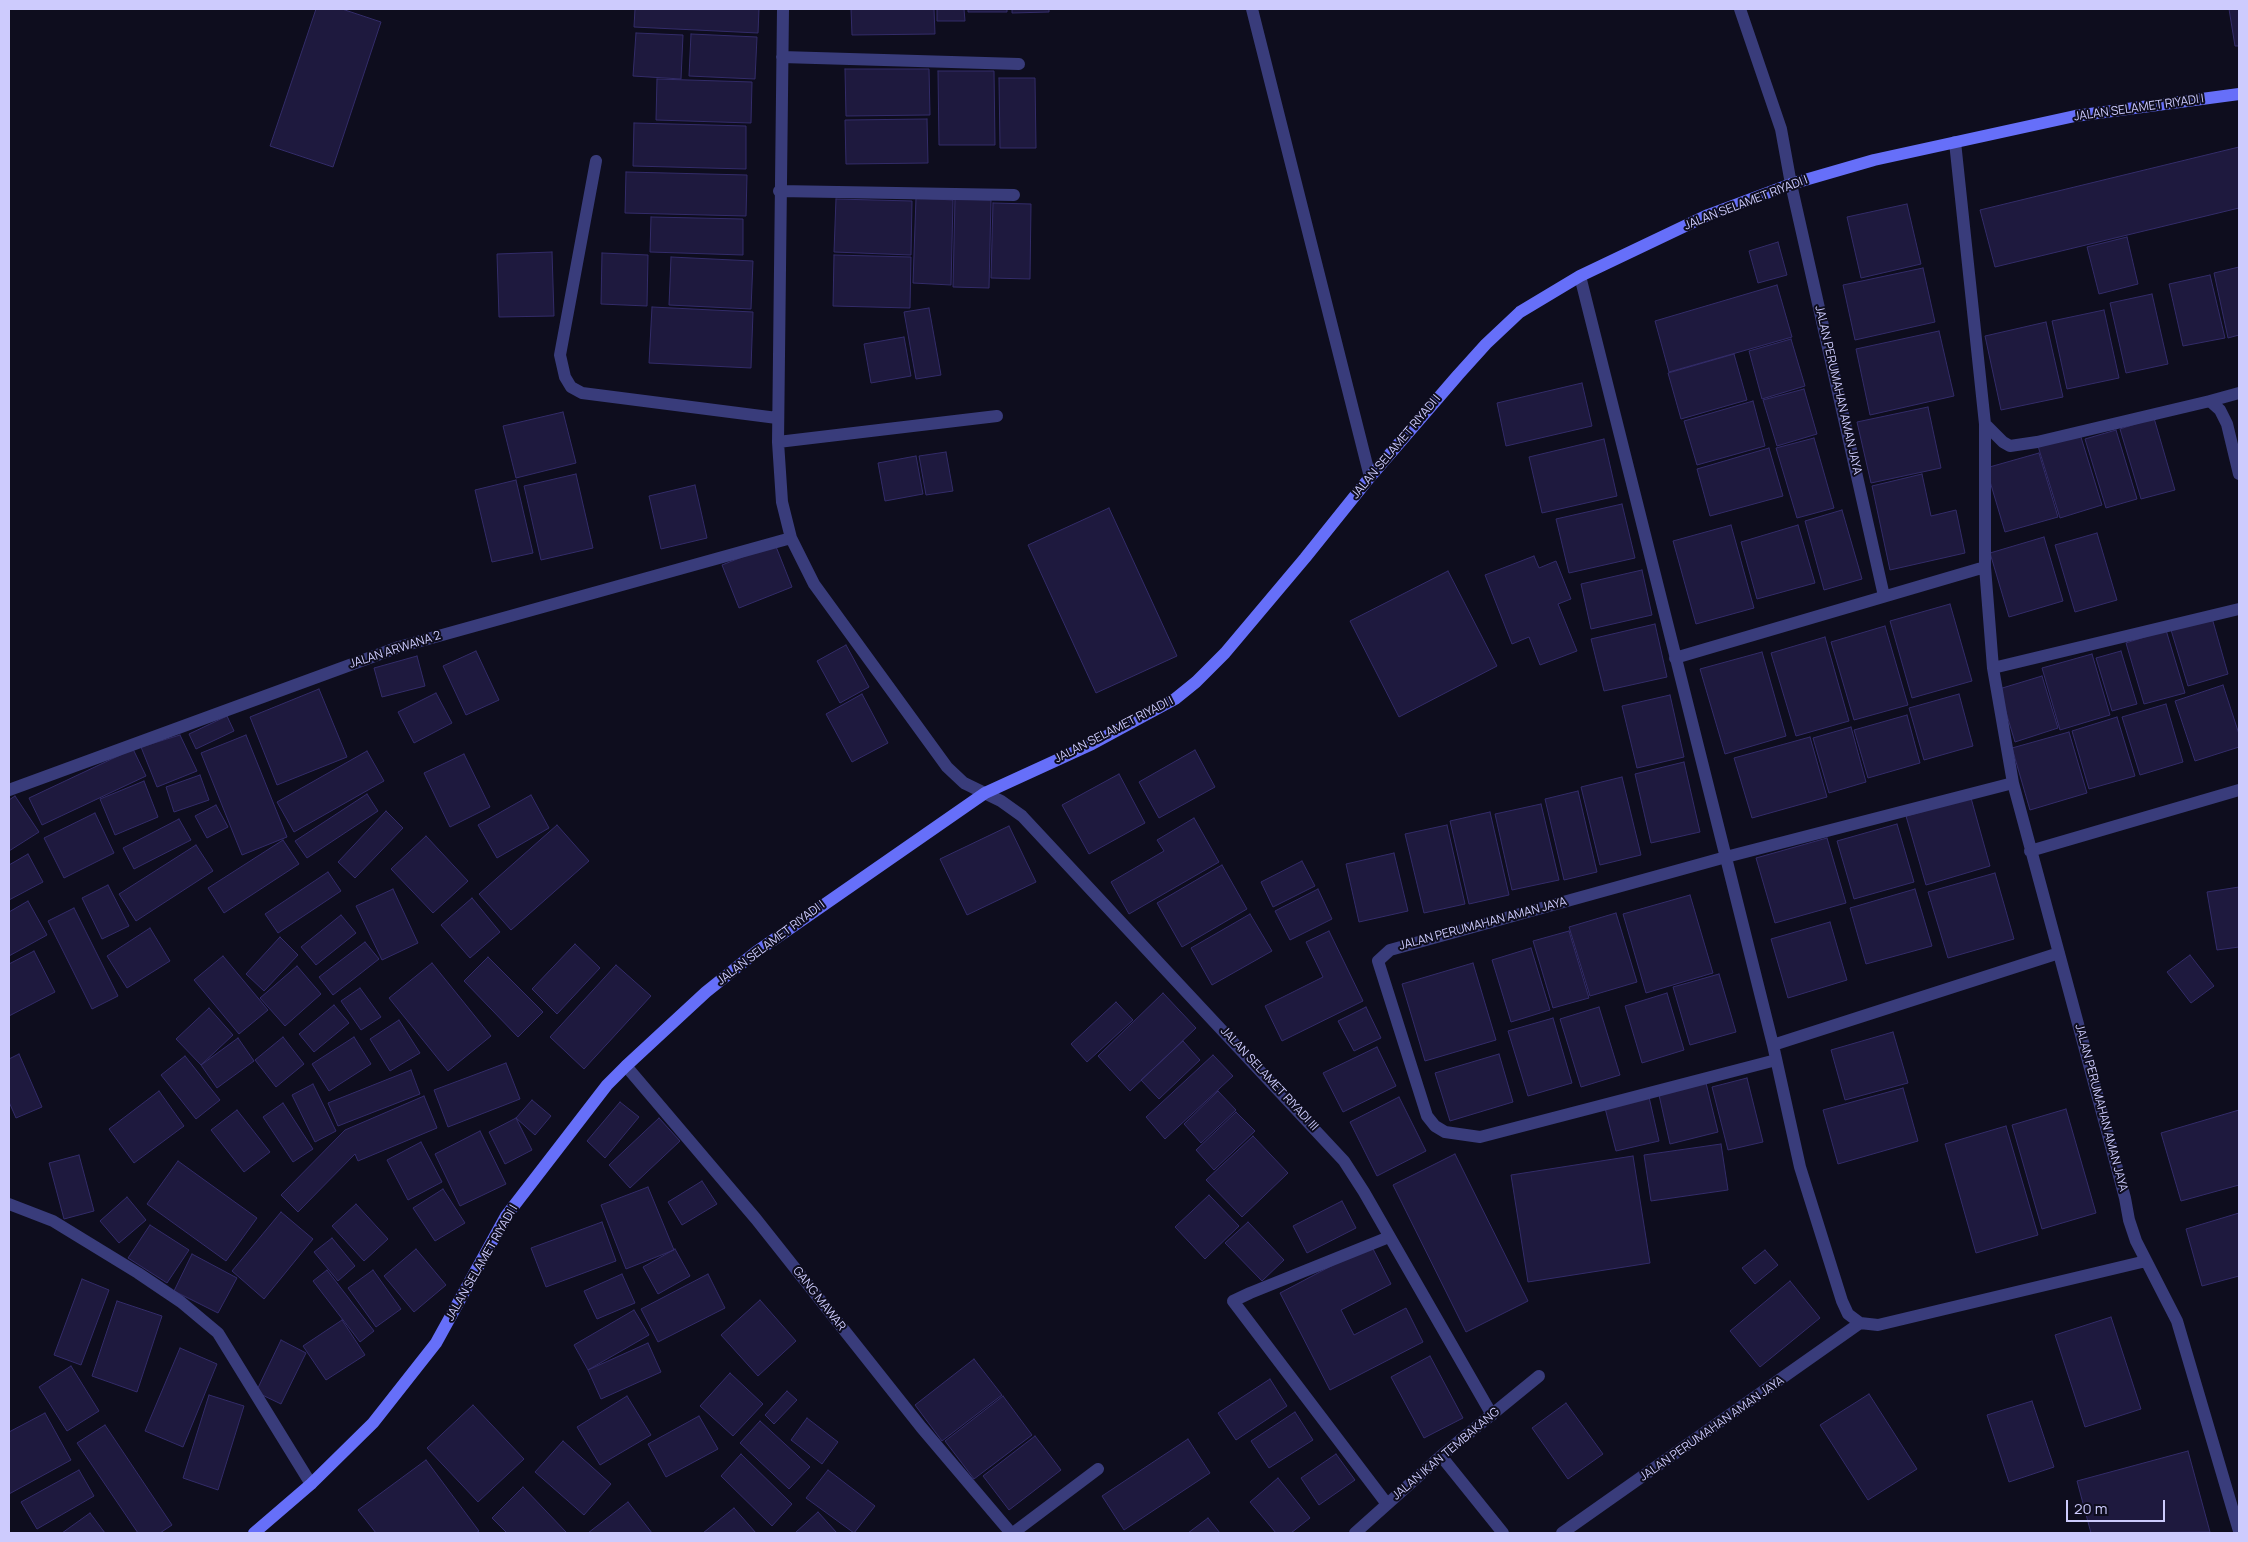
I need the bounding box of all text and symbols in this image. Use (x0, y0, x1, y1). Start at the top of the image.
street label: JALAN SELAMET RIYADI I (2073, 92, 2205, 124)
street label: JALAN SELAMET RIYADI I (1682, 173, 1810, 233)
street label: JALAN PERUMAHAN AMAN JAYA (1812, 304, 1864, 476)
street label: JALAN SELAMET RIYADI I (1348, 392, 1444, 502)
street label: JALAN ARWANA 2 (347, 628, 443, 672)
street label: JALAN SELAMET RIYADI I (1052, 694, 1176, 766)
street label: JALAN PERUMAHAN AMAN JAYA (1398, 895, 1568, 953)
street label: JALAN SELAMET RIYADI I (714, 898, 828, 988)
street label: JALAN PERUMAHAN AMAN JAYA (2072, 1023, 2130, 1193)
street label: JALAN SELAMET RIYADI III (1217, 1024, 1321, 1134)
street label: JALAN SELAMET RIYADI I (443, 1203, 521, 1323)
street label: GANG MAWAR (790, 1264, 848, 1334)
street label: JALAN PERUMAHAN AMAN JAYA (1637, 1373, 1787, 1485)
street label: JALAN IKAN TEMBAKANG (1389, 1405, 1503, 1503)
scale bar (2068, 1490, 2167, 1522)
text: 20 m (2074, 1498, 2107, 1519)

